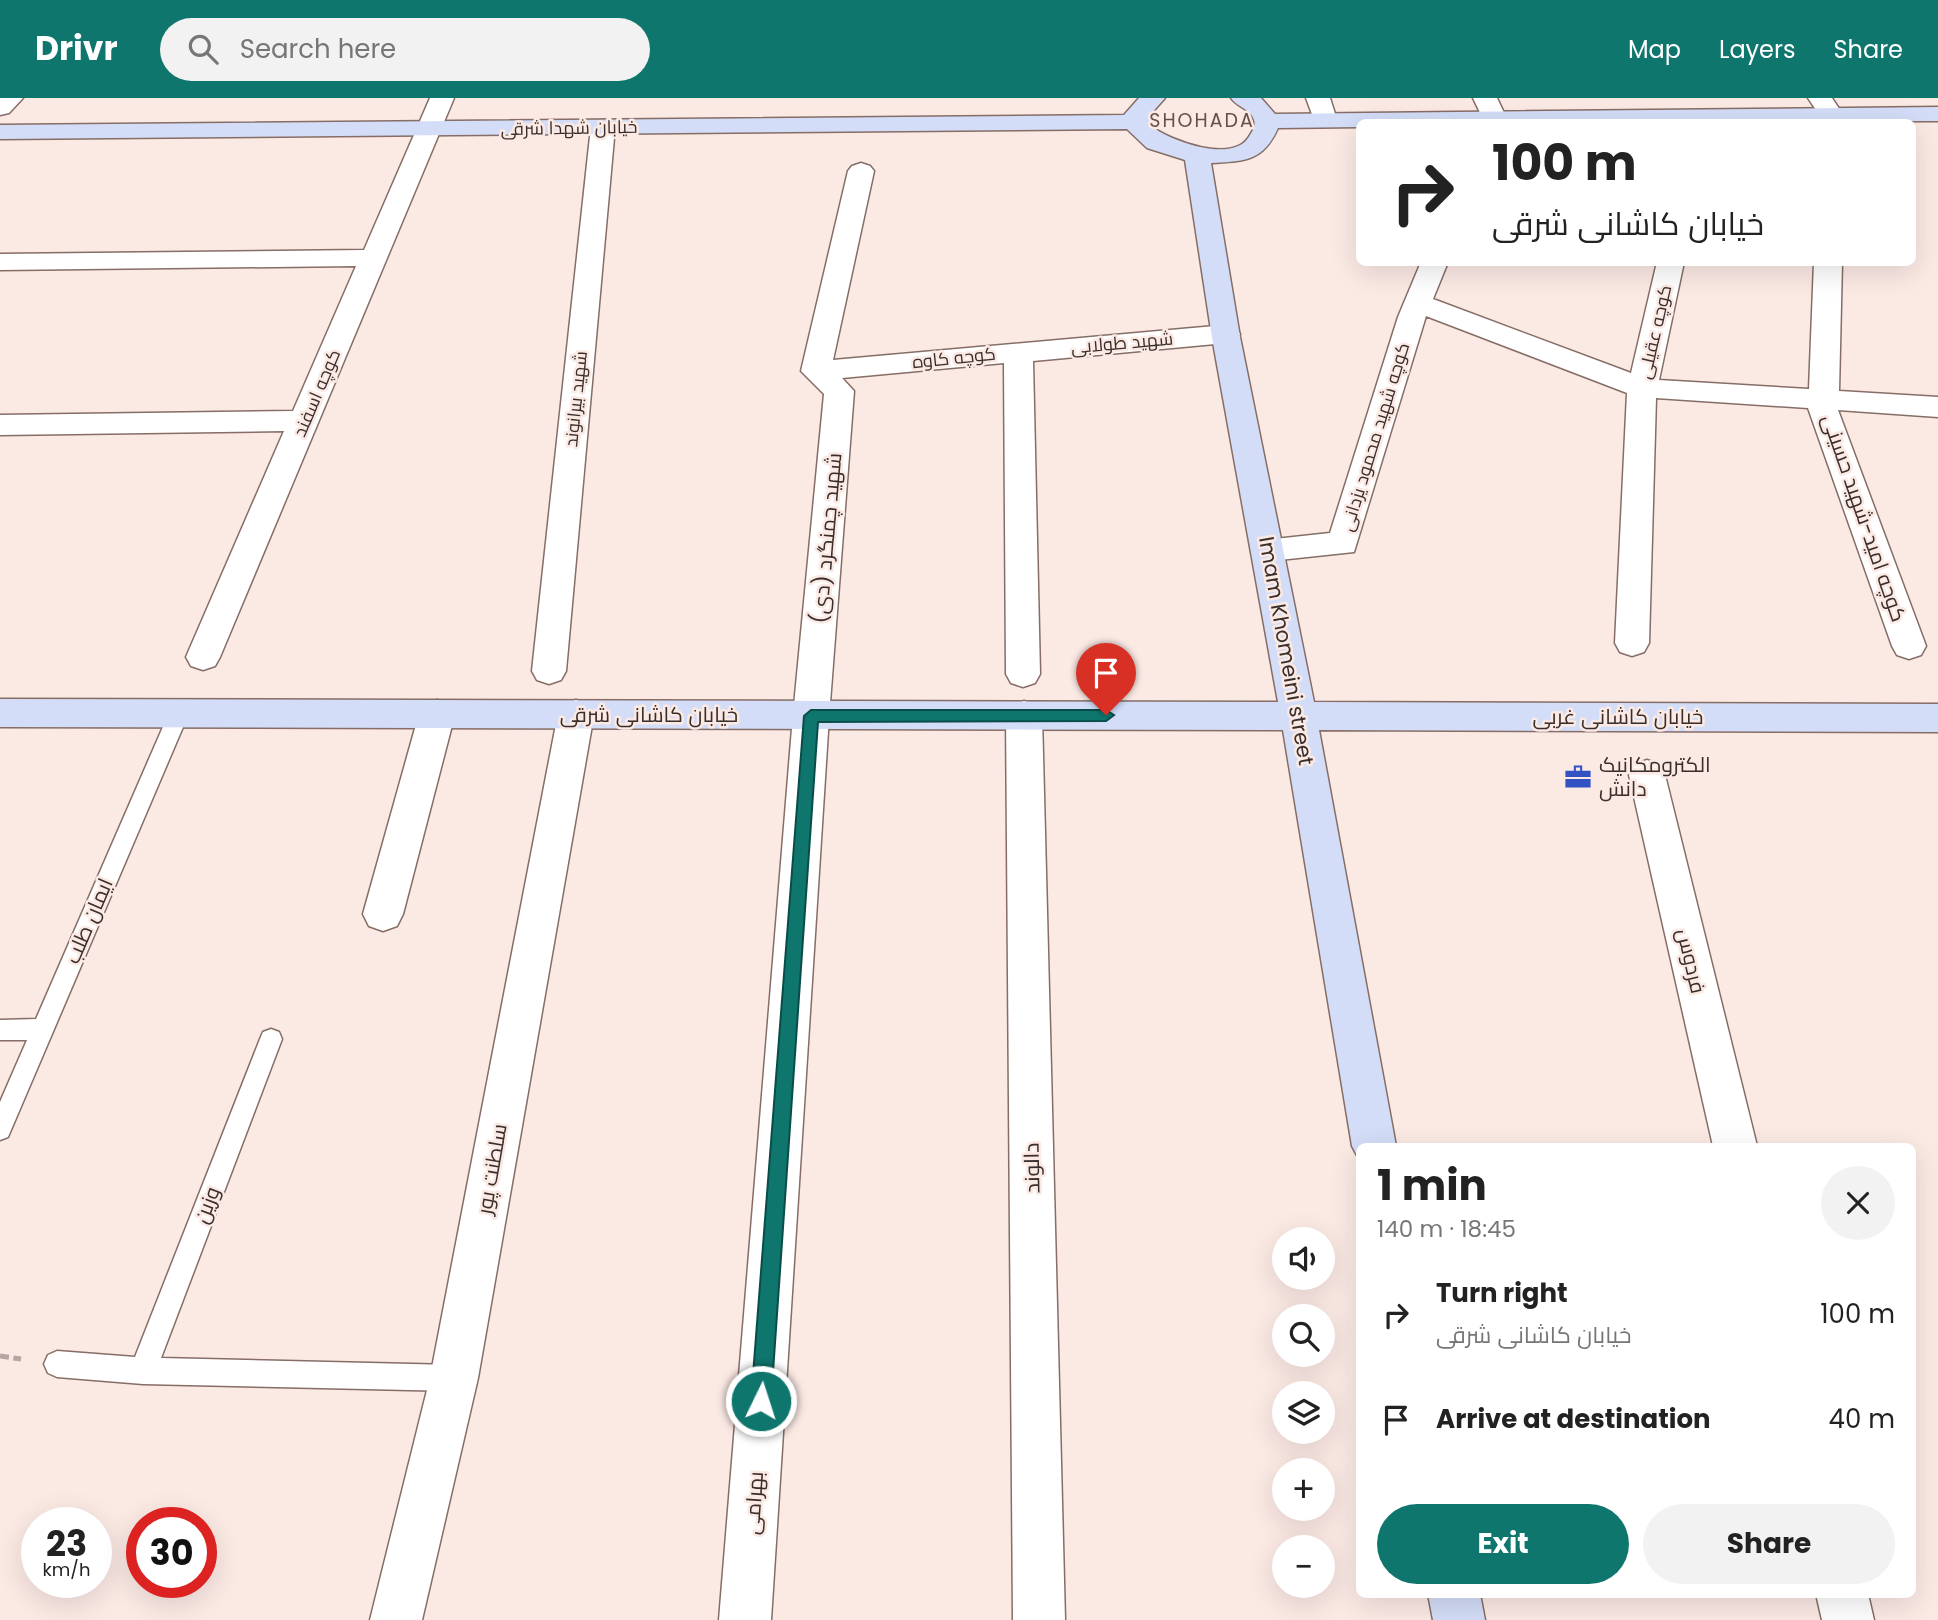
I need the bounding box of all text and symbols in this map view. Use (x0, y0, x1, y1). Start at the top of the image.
search box (160, 18, 650, 81)
text: Drivr (35, 25, 118, 72)
icon: search (184, 30, 222, 68)
text: Search here (240, 31, 396, 67)
text: Map (1628, 33, 1681, 66)
text: Layers (1719, 33, 1795, 66)
text: Share (1833, 33, 1903, 66)
district label: SHOHADA (1149, 107, 1255, 134)
street label: خیابان شهدا شرقی (500, 114, 638, 141)
text: 100 m (1492, 129, 1637, 197)
icon: right (1377, 147, 1468, 238)
text: خیابان کاشانی شرقی (1492, 201, 1764, 246)
street label: کوچه عقیلی (1632, 282, 1677, 381)
street label: شهید طولابی (1070, 326, 1174, 359)
street label: کوچه شهید محمود یزدانی (1334, 339, 1415, 534)
street label: کوچه کاوه (911, 341, 997, 374)
street label: کوچه اسفند (287, 345, 346, 440)
street label: شهید بیرانوند (558, 350, 593, 448)
street label: کوچه امید-شهید حسینی (1815, 410, 1914, 625)
street label: شهید چمنگرد (دی) (805, 451, 848, 624)
street label: Imam Khomeini street (1252, 534, 1321, 768)
pin (1076, 643, 1136, 715)
icon: arrive (1087, 654, 1125, 692)
street label: خیابان کاشانی شرقی (560, 700, 738, 729)
street label: خیابان کاشانی غربی (1533, 702, 1703, 731)
place label: الکترومکانیک دانش (1599, 750, 1711, 803)
office icon: الکترومکانیک دانش (1563, 762, 1593, 792)
street label: ایمان طلب (58, 874, 120, 968)
street label: فردوس (1670, 925, 1713, 996)
street label: سلطنت پور (469, 1121, 514, 1218)
street label: دالوند (1017, 1142, 1046, 1194)
text: 1 min (1377, 1156, 1487, 1215)
button: close (1821, 1166, 1895, 1240)
street label: وزین (186, 1182, 227, 1227)
text: 140 m · 18:45 (1377, 1213, 1516, 1245)
map controls (1272, 1227, 1335, 1598)
button: sound (1272, 1227, 1335, 1290)
text: Turn right (1436, 1275, 1568, 1311)
icon: right (1377, 1296, 1415, 1334)
text: 100 m (1820, 1296, 1895, 1332)
button: search (1272, 1304, 1335, 1367)
text: خیابان کاشانی شرقی (1436, 1319, 1632, 1351)
position arrow (724, 1364, 798, 1438)
button: layers (1272, 1381, 1335, 1444)
icon: arrive (1377, 1401, 1415, 1439)
text: Arrive at destination (1436, 1401, 1711, 1437)
text: 40 m (1829, 1401, 1895, 1437)
button: + (1272, 1458, 1335, 1521)
street label: بهرامی (737, 1470, 770, 1536)
button: Exit (1377, 1504, 1629, 1584)
button: Share (1643, 1504, 1895, 1584)
speed limit sign: 30 (126, 1507, 217, 1598)
text: 23 (46, 1519, 87, 1568)
button: − (1272, 1535, 1335, 1598)
text: km/h (43, 1557, 90, 1582)

